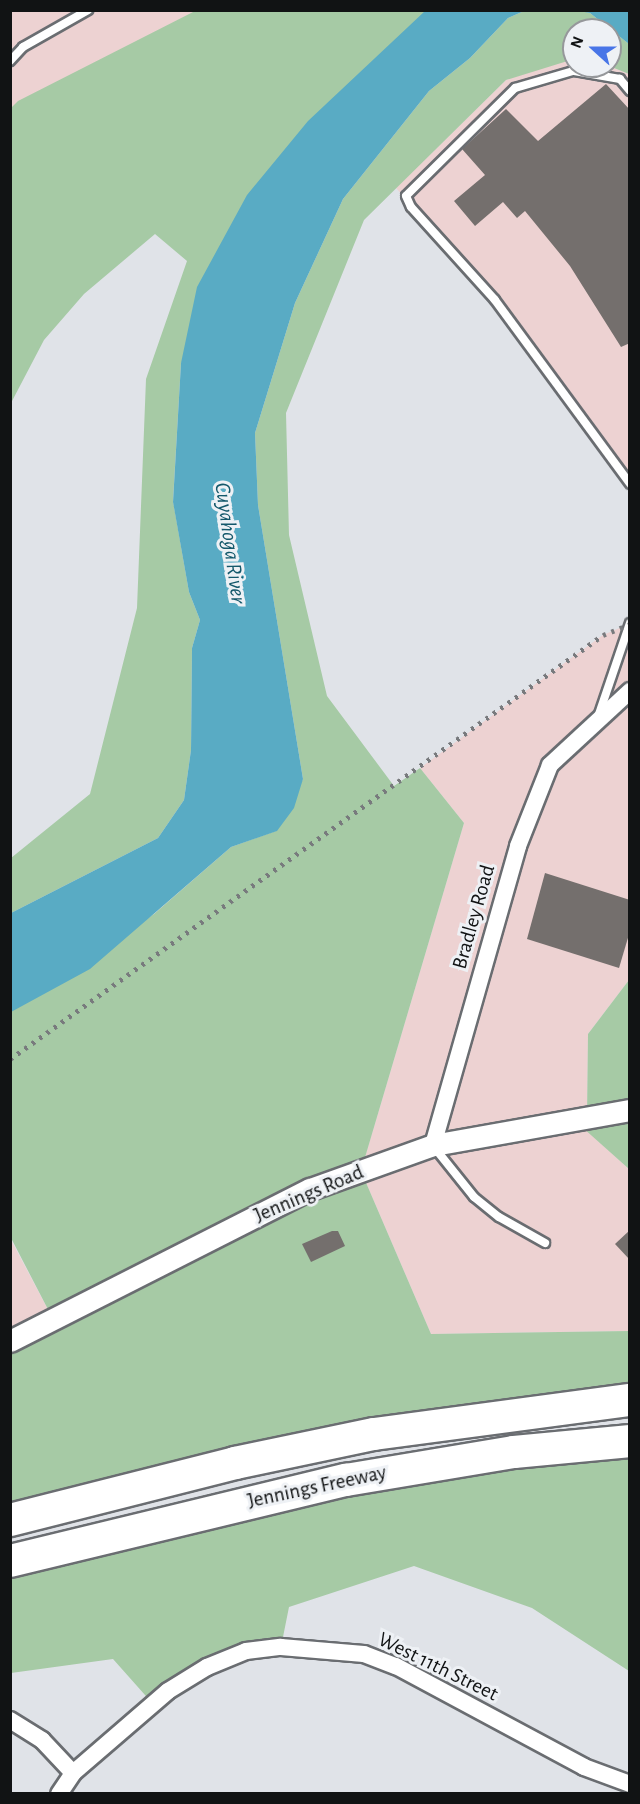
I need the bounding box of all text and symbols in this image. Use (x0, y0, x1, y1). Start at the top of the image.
north arrow (562, 18, 622, 78)
text: N (568, 34, 587, 50)
water label: Cuyahoga River (208, 481, 252, 605)
street label: Bradley Road (447, 862, 501, 972)
street label: Jennings Road (251, 1160, 367, 1228)
street label: Jennings Freeway (245, 1460, 389, 1514)
street label: West 11th Street (374, 1627, 502, 1707)

